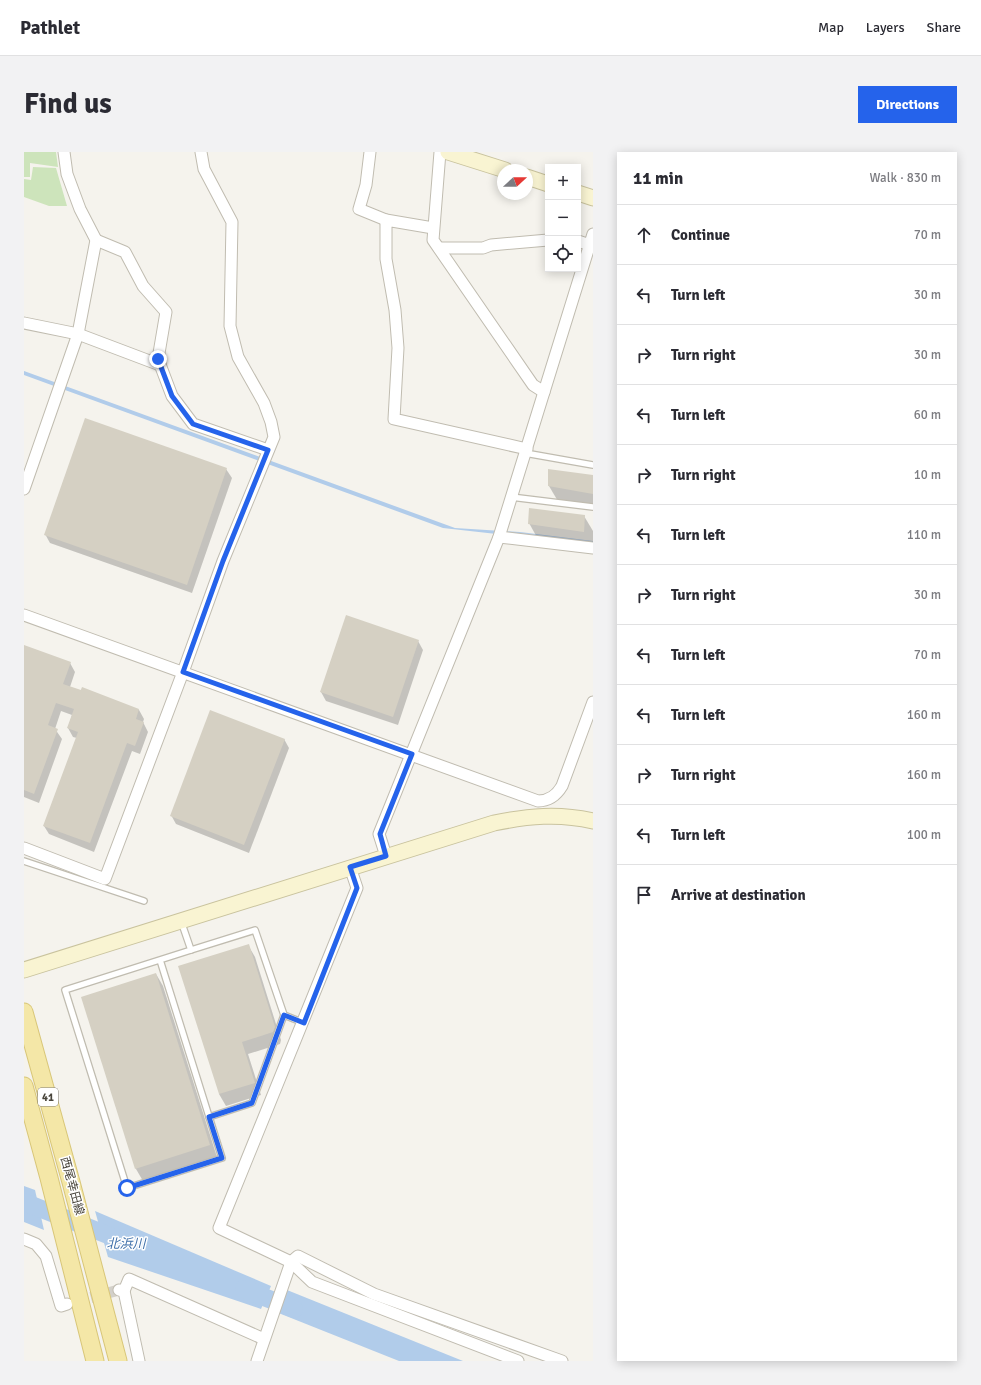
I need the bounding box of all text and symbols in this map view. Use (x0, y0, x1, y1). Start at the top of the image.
text: Pathlet (20, 16, 80, 40)
text: Map (818, 19, 844, 36)
text: Layers (866, 19, 905, 36)
text: Share (927, 19, 961, 36)
button: Directions (858, 86, 957, 123)
text: Find us (24, 87, 112, 121)
north arrow (497, 164, 533, 200)
map controls (545, 164, 581, 272)
button: + (545, 164, 581, 200)
text: 11 min (633, 168, 683, 189)
text: Walk · 830 m (870, 170, 941, 186)
button: − (545, 200, 581, 236)
icon: ahead (633, 224, 655, 246)
text: Continue (671, 226, 730, 244)
text: 70 m (914, 227, 941, 243)
button: locate (545, 236, 581, 272)
icon: left (633, 284, 655, 306)
text: Turn left (671, 286, 725, 304)
text: 30 m (914, 287, 941, 303)
icon: right (633, 344, 655, 366)
text: Turn right (671, 346, 736, 364)
text: 30 m (914, 347, 941, 363)
route end (149, 350, 167, 368)
icon: left (633, 404, 655, 426)
text: Turn left (671, 406, 725, 424)
text: 60 m (914, 407, 941, 423)
icon: right (633, 464, 655, 486)
text: Turn right (671, 466, 736, 484)
text: 10 m (914, 467, 941, 483)
icon: left (633, 524, 655, 546)
text: Turn left (671, 526, 725, 544)
text: 110 m (907, 527, 941, 543)
icon: right (633, 584, 655, 606)
text: Turn right (671, 586, 736, 604)
text: 30 m (914, 587, 941, 603)
icon: left (633, 644, 655, 666)
text: Turn left (671, 646, 725, 664)
text: 70 m (914, 647, 941, 663)
icon: left (633, 704, 655, 726)
text: Turn left (671, 706, 725, 724)
text: 160 m (907, 707, 941, 723)
icon: right (633, 764, 655, 786)
text: Turn right (671, 766, 736, 784)
text: 160 m (907, 767, 941, 783)
icon: left (633, 824, 655, 846)
text: Turn left (671, 826, 725, 844)
text: 100 m (907, 827, 941, 843)
icon: arrive (633, 884, 655, 906)
text: Arrive at destination (671, 886, 806, 904)
road number: 41 (38, 1088, 58, 1106)
street label: 西尾幸田線 (57, 1155, 87, 1217)
route start (118, 1179, 136, 1197)
water label: 北浜川 (106, 1236, 147, 1252)

